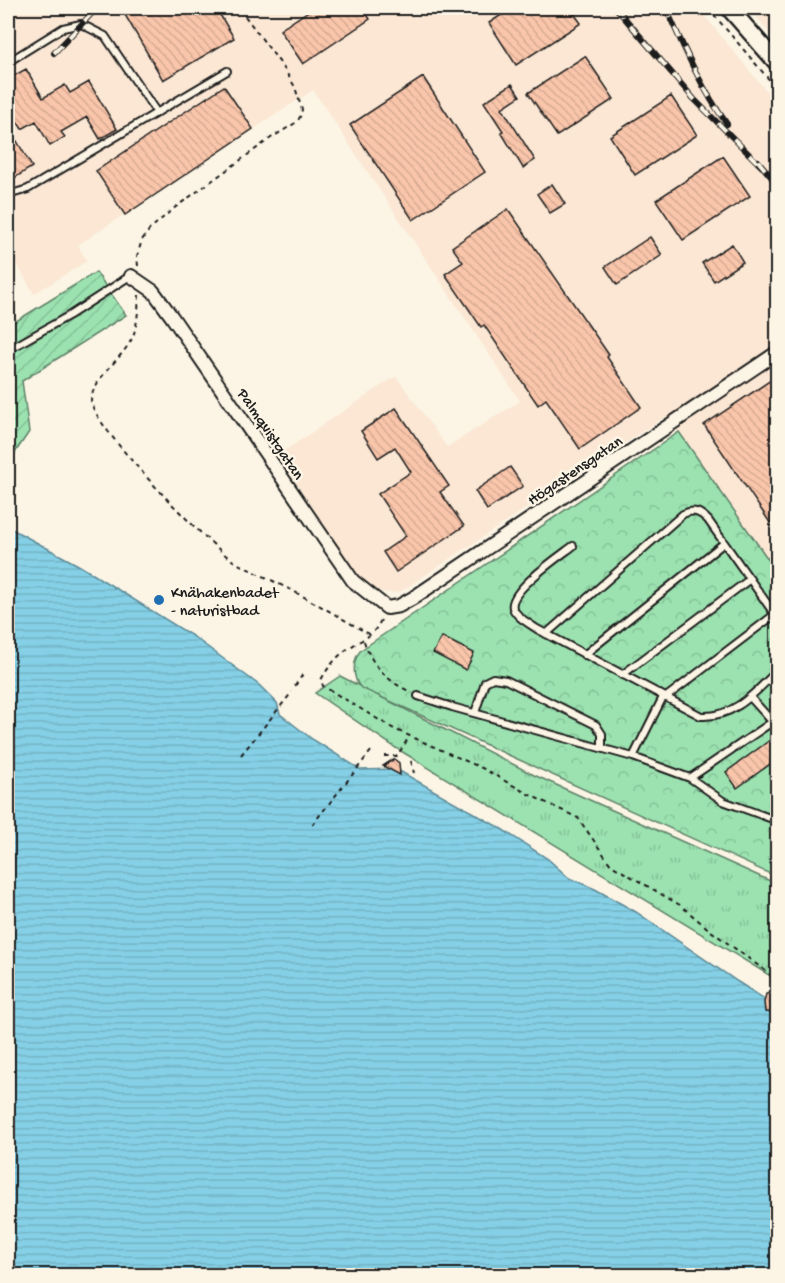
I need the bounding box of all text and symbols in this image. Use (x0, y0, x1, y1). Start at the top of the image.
street label: Palmqvistgatan (231, 385, 307, 485)
street label: Högastensgatan (525, 433, 627, 511)
place label: Knähakenbadet - naturistbad (171, 585, 280, 622)
marker: Knähakenbadet - naturistbad (152, 593, 166, 607)

